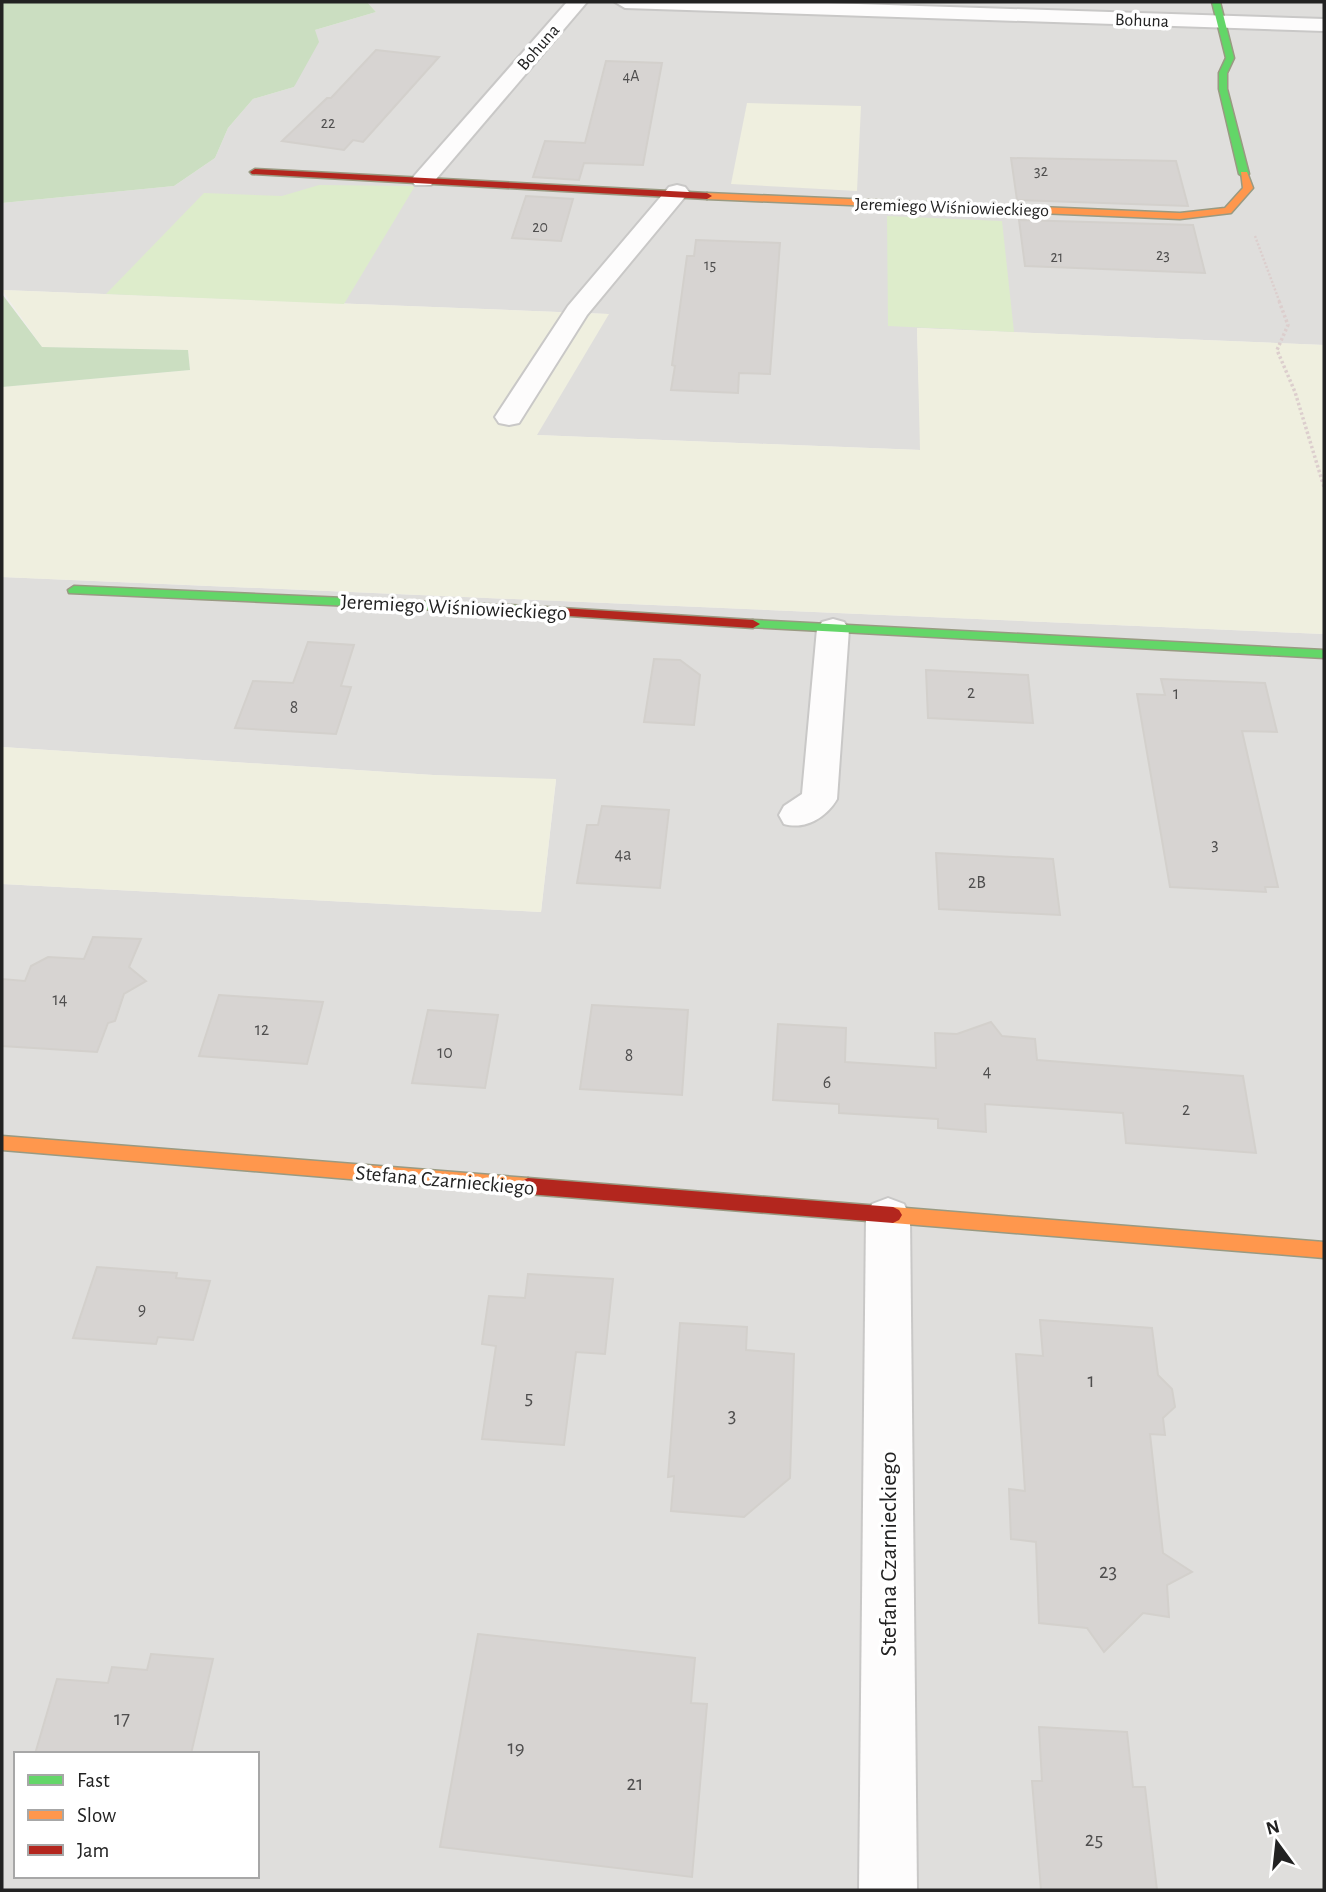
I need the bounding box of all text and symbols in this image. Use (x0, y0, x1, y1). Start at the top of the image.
street label: Bohuna (1115, 11, 1169, 31)
street label: Bohuna (514, 21, 563, 74)
house number: 4A (623, 68, 639, 84)
house number: 22 (321, 115, 335, 131)
house number: 32 (1034, 163, 1048, 179)
street label: Jeremiego Wiśniowieckiego (855, 196, 1050, 220)
house number: 20 (532, 219, 548, 235)
house number: 23 (1156, 247, 1170, 263)
house number: 21 (1051, 249, 1063, 265)
house number: 15 (704, 257, 716, 273)
street label: Jeremiego Wiśniowieckiego (340, 591, 568, 624)
house number: 2 (967, 684, 975, 702)
house number: 1 (1173, 685, 1179, 703)
house number: 8 (290, 699, 298, 717)
house number: 3 (1211, 836, 1219, 854)
house number: 4a (615, 846, 631, 864)
house number: 2B (968, 874, 986, 892)
house number: 14 (53, 991, 68, 1009)
house number: 12 (255, 1021, 269, 1039)
house number: 10 (437, 1044, 453, 1062)
house number: 8 (625, 1047, 633, 1065)
house number: 4 (983, 1063, 992, 1081)
house number: 6 (823, 1074, 831, 1092)
house number: 2 (1182, 1101, 1190, 1119)
street label: Stefana Czarnieckiego (355, 1162, 535, 1199)
house number: 9 (138, 1301, 146, 1319)
house number: 1 (1087, 1370, 1095, 1391)
house number: 5 (525, 1387, 533, 1408)
house number: 3 (728, 1405, 736, 1426)
street label: Stefana Czarnieckiego (877, 1451, 901, 1657)
house number: 23 (1099, 1561, 1117, 1582)
house number: 17 (114, 1708, 130, 1729)
house number: 19 (507, 1737, 525, 1758)
legend (14, 1752, 259, 1878)
text: Fast (77, 1770, 110, 1791)
house number: 21 (627, 1773, 643, 1794)
text: Slow (77, 1805, 116, 1826)
north arrow (1242, 1808, 1312, 1878)
text: N (1264, 1817, 1282, 1839)
house number: 25 (1085, 1829, 1103, 1850)
text: Jam (77, 1840, 109, 1861)

